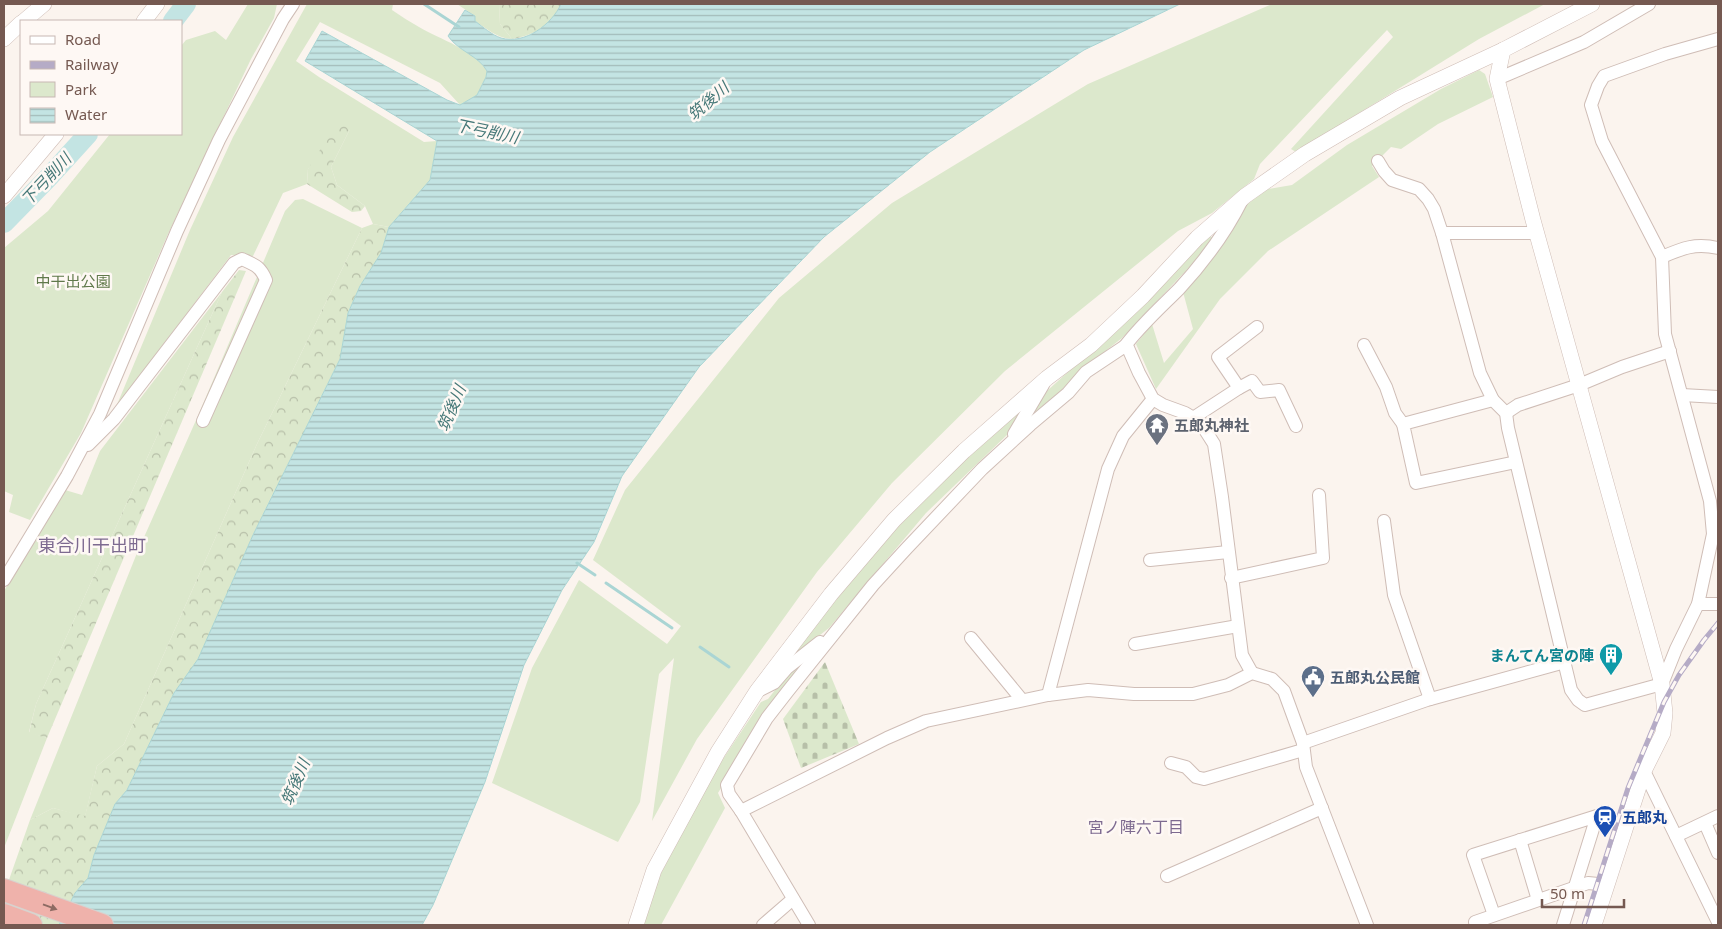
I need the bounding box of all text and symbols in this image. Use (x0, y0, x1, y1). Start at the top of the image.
legend (20, 20, 182, 135)
text: Road (65, 29, 101, 49)
text: Railway (65, 54, 119, 74)
water label: 筑後川 (683, 76, 735, 125)
text: Park (65, 79, 97, 99)
text: Water (65, 104, 107, 124)
water label: 下弓削川 (453, 114, 523, 149)
water label: 下弓削川 (16, 147, 77, 210)
park label: 中干出公園 (35, 271, 111, 291)
water label: 筑後川 (431, 380, 471, 434)
temple icon: 五郎丸神社 (1144, 412, 1170, 446)
place label: 五郎丸神社 (1174, 415, 1249, 435)
district label: 東合川干出町 (38, 533, 146, 557)
building icon: まんてん宮の陣 (1598, 642, 1624, 676)
place label: まんてん宮の陣 (1490, 645, 1594, 665)
public building icon: 五郎丸公民館 (1300, 664, 1326, 698)
place label: 五郎丸公民館 (1330, 667, 1420, 687)
water label: 筑後川 (275, 754, 315, 808)
station icon: 五郎丸 (1592, 804, 1618, 838)
place label: 五郎丸 (1622, 807, 1667, 827)
district label: 宮ノ陣六丁目 (1088, 816, 1184, 838)
scale bar (1542, 876, 1624, 908)
text: 50 m (1550, 883, 1585, 903)
one-way arrow (42, 904, 57, 911)

